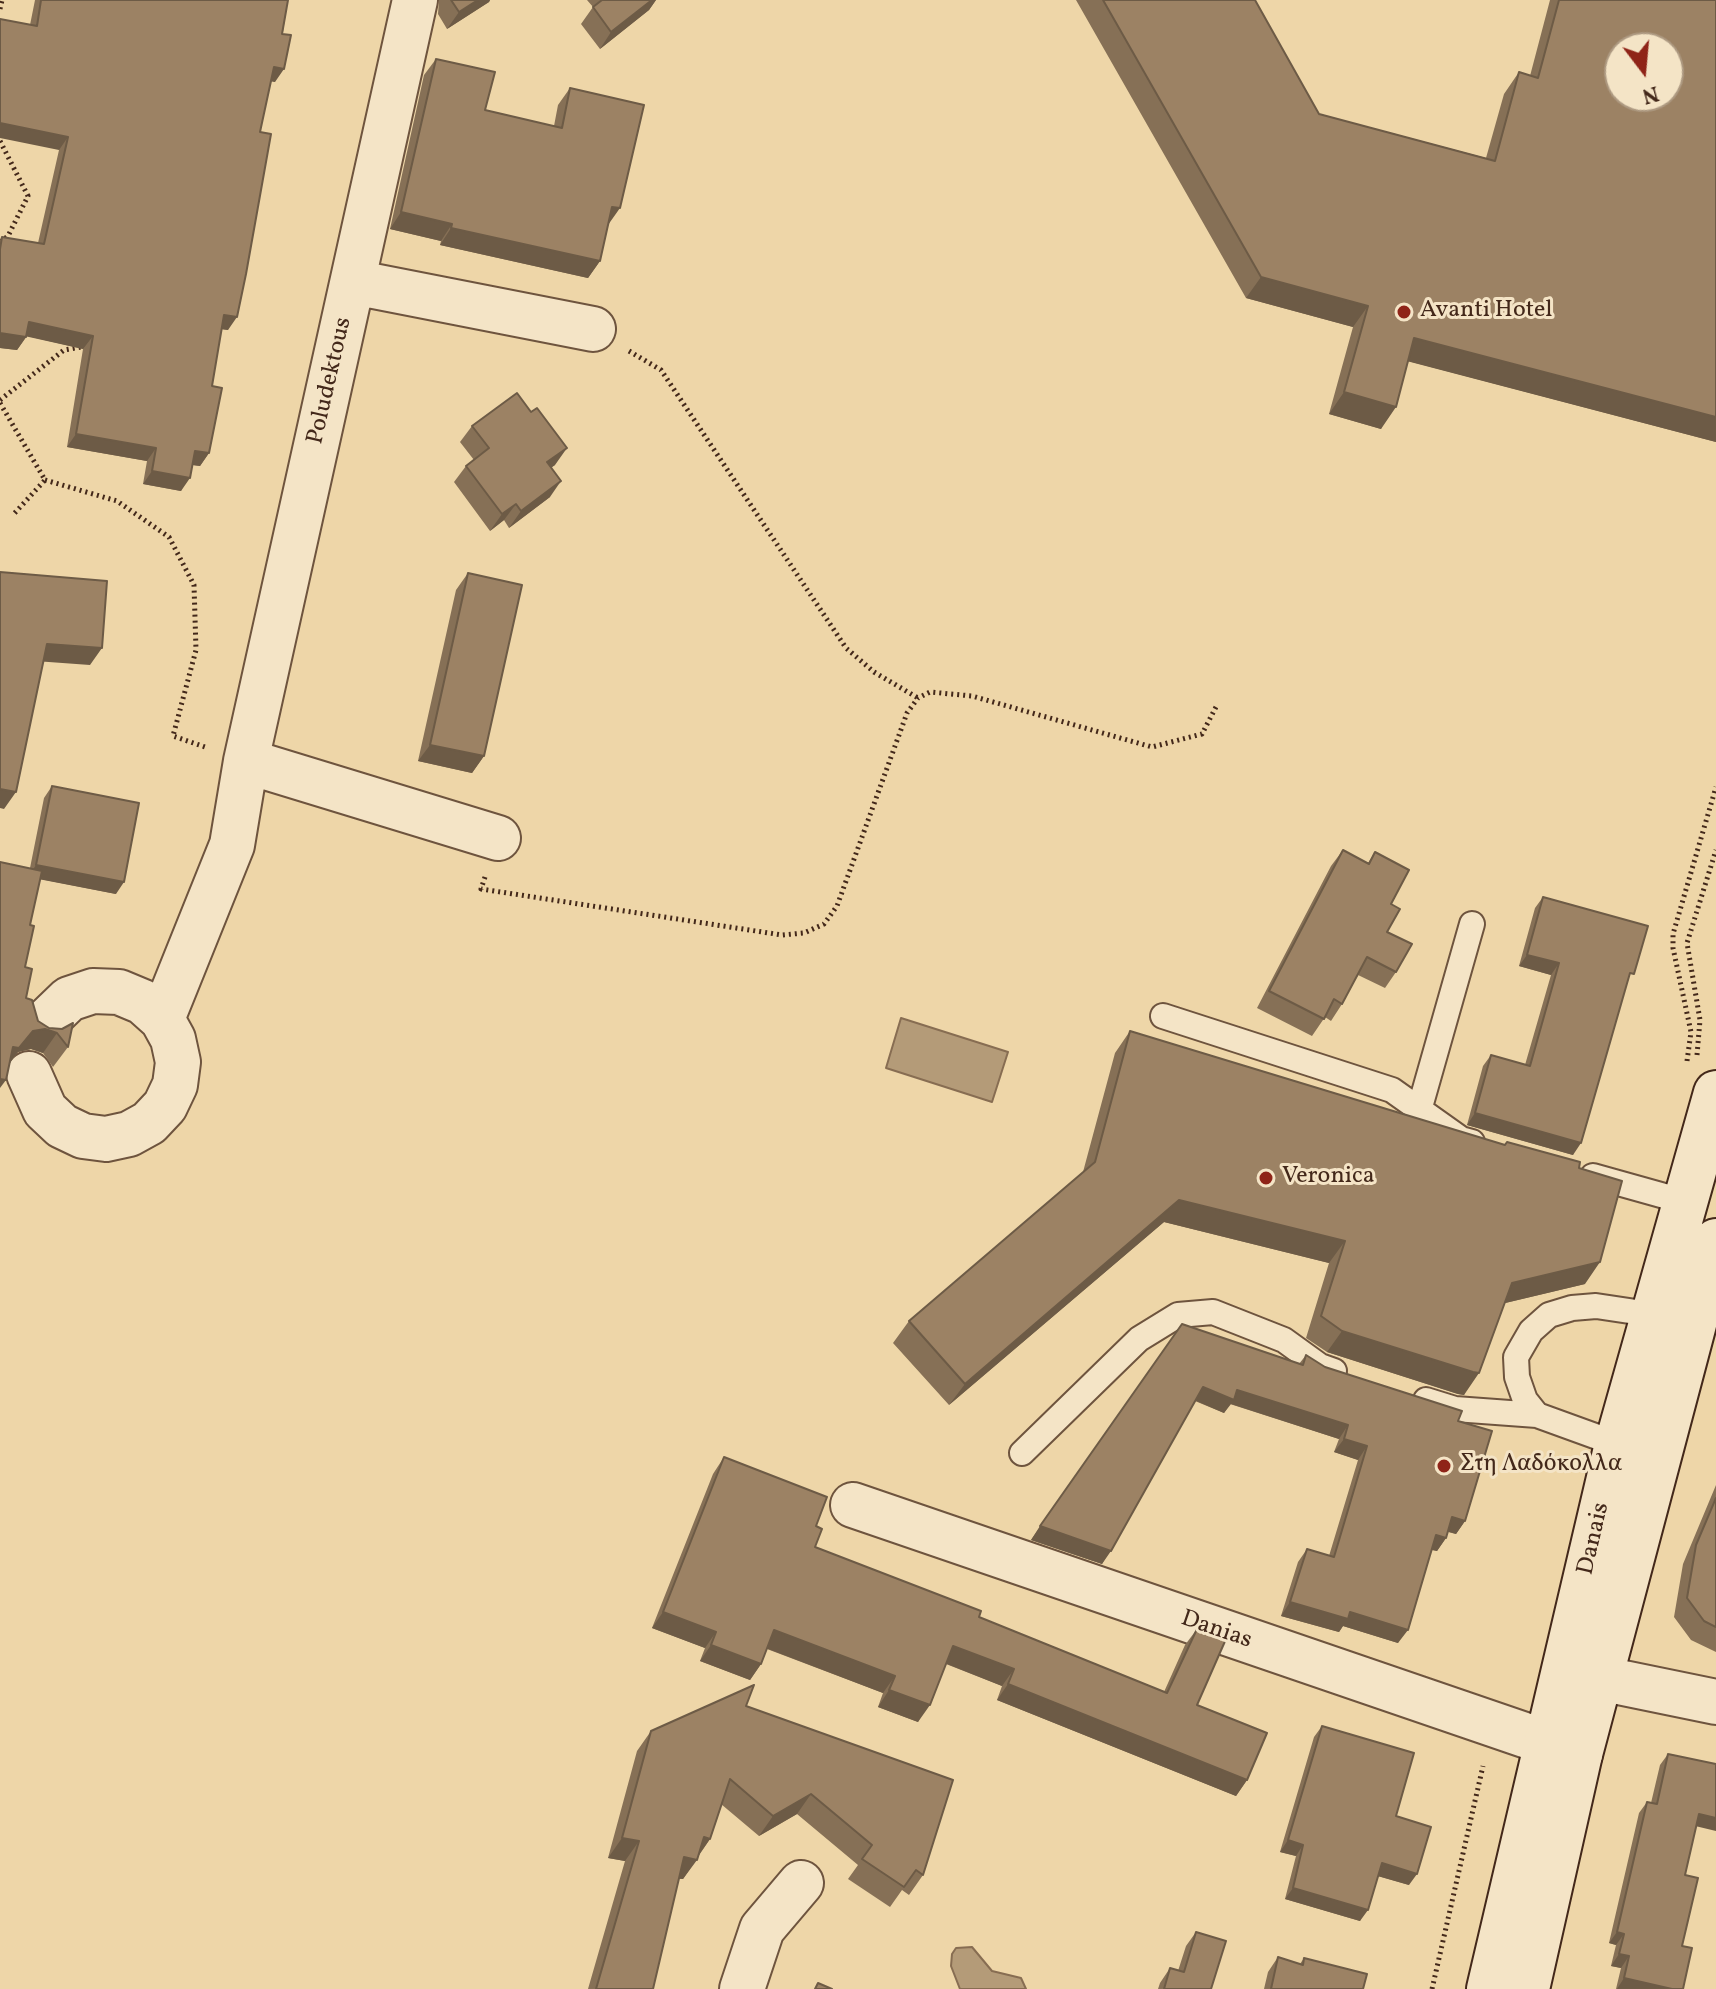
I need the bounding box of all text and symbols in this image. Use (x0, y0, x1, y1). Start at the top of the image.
north arrow (1604, 32, 1684, 112)
text: N (1638, 77, 1662, 111)
place label: Avanti Hotel (1420, 298, 1552, 326)
marker: Avanti Hotel (1395, 303, 1413, 321)
street label: Poludektous (302, 315, 360, 447)
place label: Veronica (1282, 1164, 1375, 1192)
marker: Veronica (1257, 1169, 1275, 1187)
place label: Στη Λαδόκολλα (1460, 1452, 1623, 1480)
marker: Στη Λαδόκολλα (1435, 1457, 1453, 1475)
street label: Danais (1573, 1500, 1617, 1578)
street label: Danias (1177, 1605, 1255, 1657)

